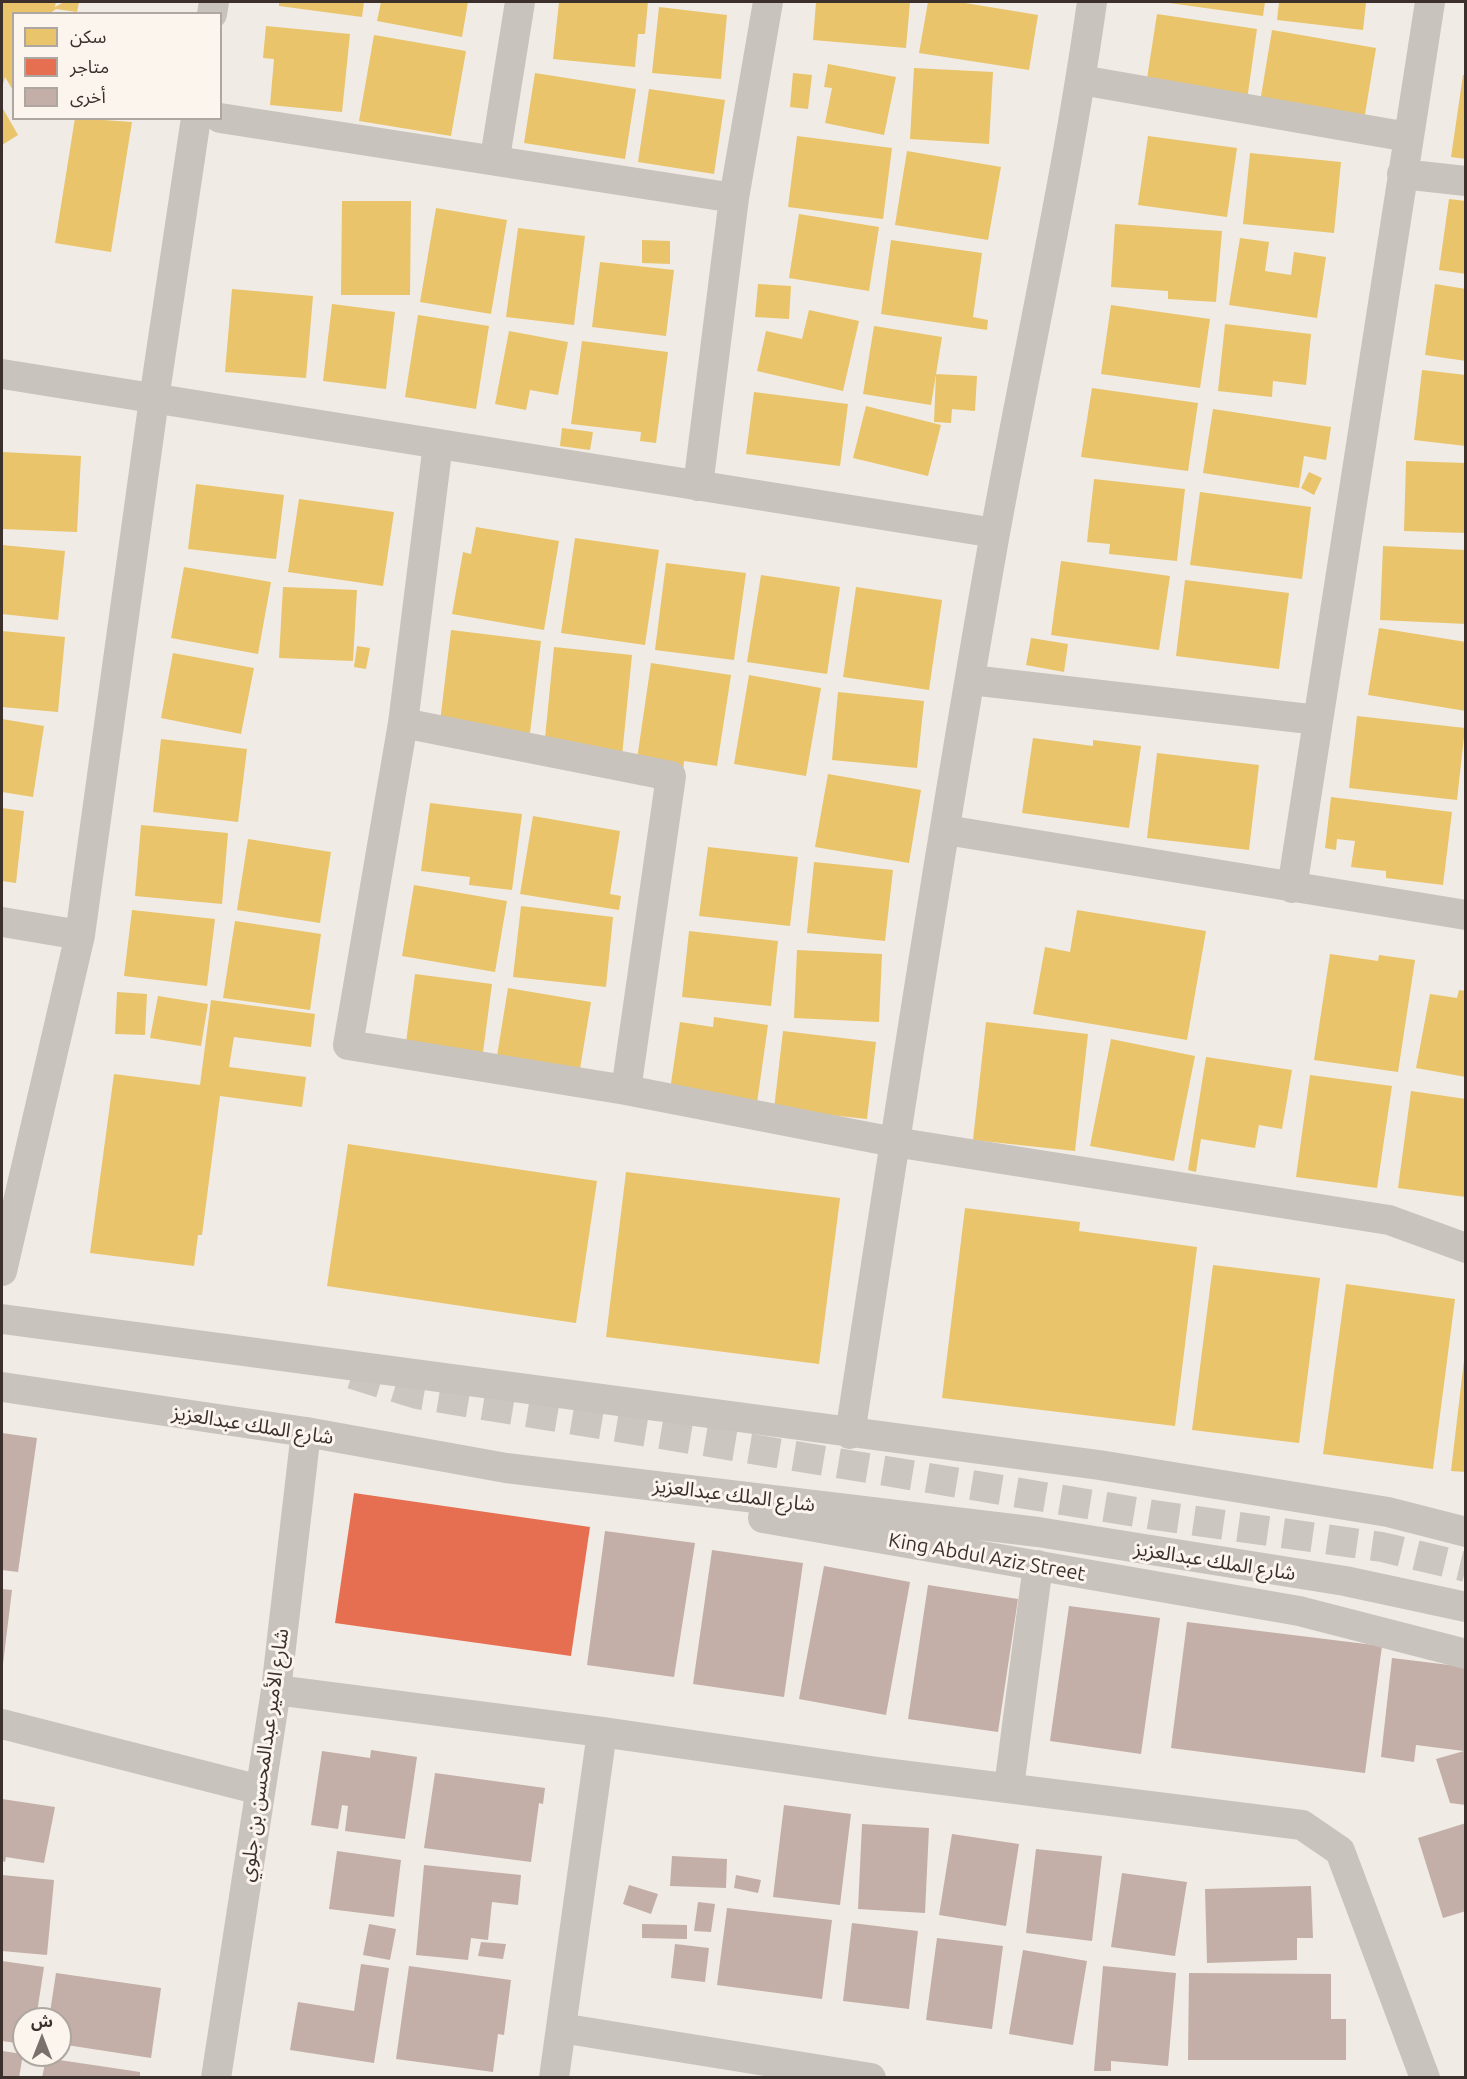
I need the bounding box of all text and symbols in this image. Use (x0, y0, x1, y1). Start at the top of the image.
legend (12, 12, 222, 120)
text: سكن (70, 26, 106, 46)
text: متاجر (70, 56, 109, 76)
text: أخرى (70, 86, 106, 106)
street label: شارع الملك عبدالعزيز (170, 1400, 336, 1450)
street label: شارع الملك عبدالعزيز (652, 1473, 816, 1517)
street label: King Abdul Aziz Street (887, 1528, 1087, 1586)
street label: شارع الملك عبدالعزيز (1132, 1536, 1298, 1586)
street label: شارع الأمير عبدالمحسن بن جلوي (234, 1627, 294, 1883)
north arrow (12, 2007, 72, 2067)
text: ش (31, 2012, 53, 2030)

